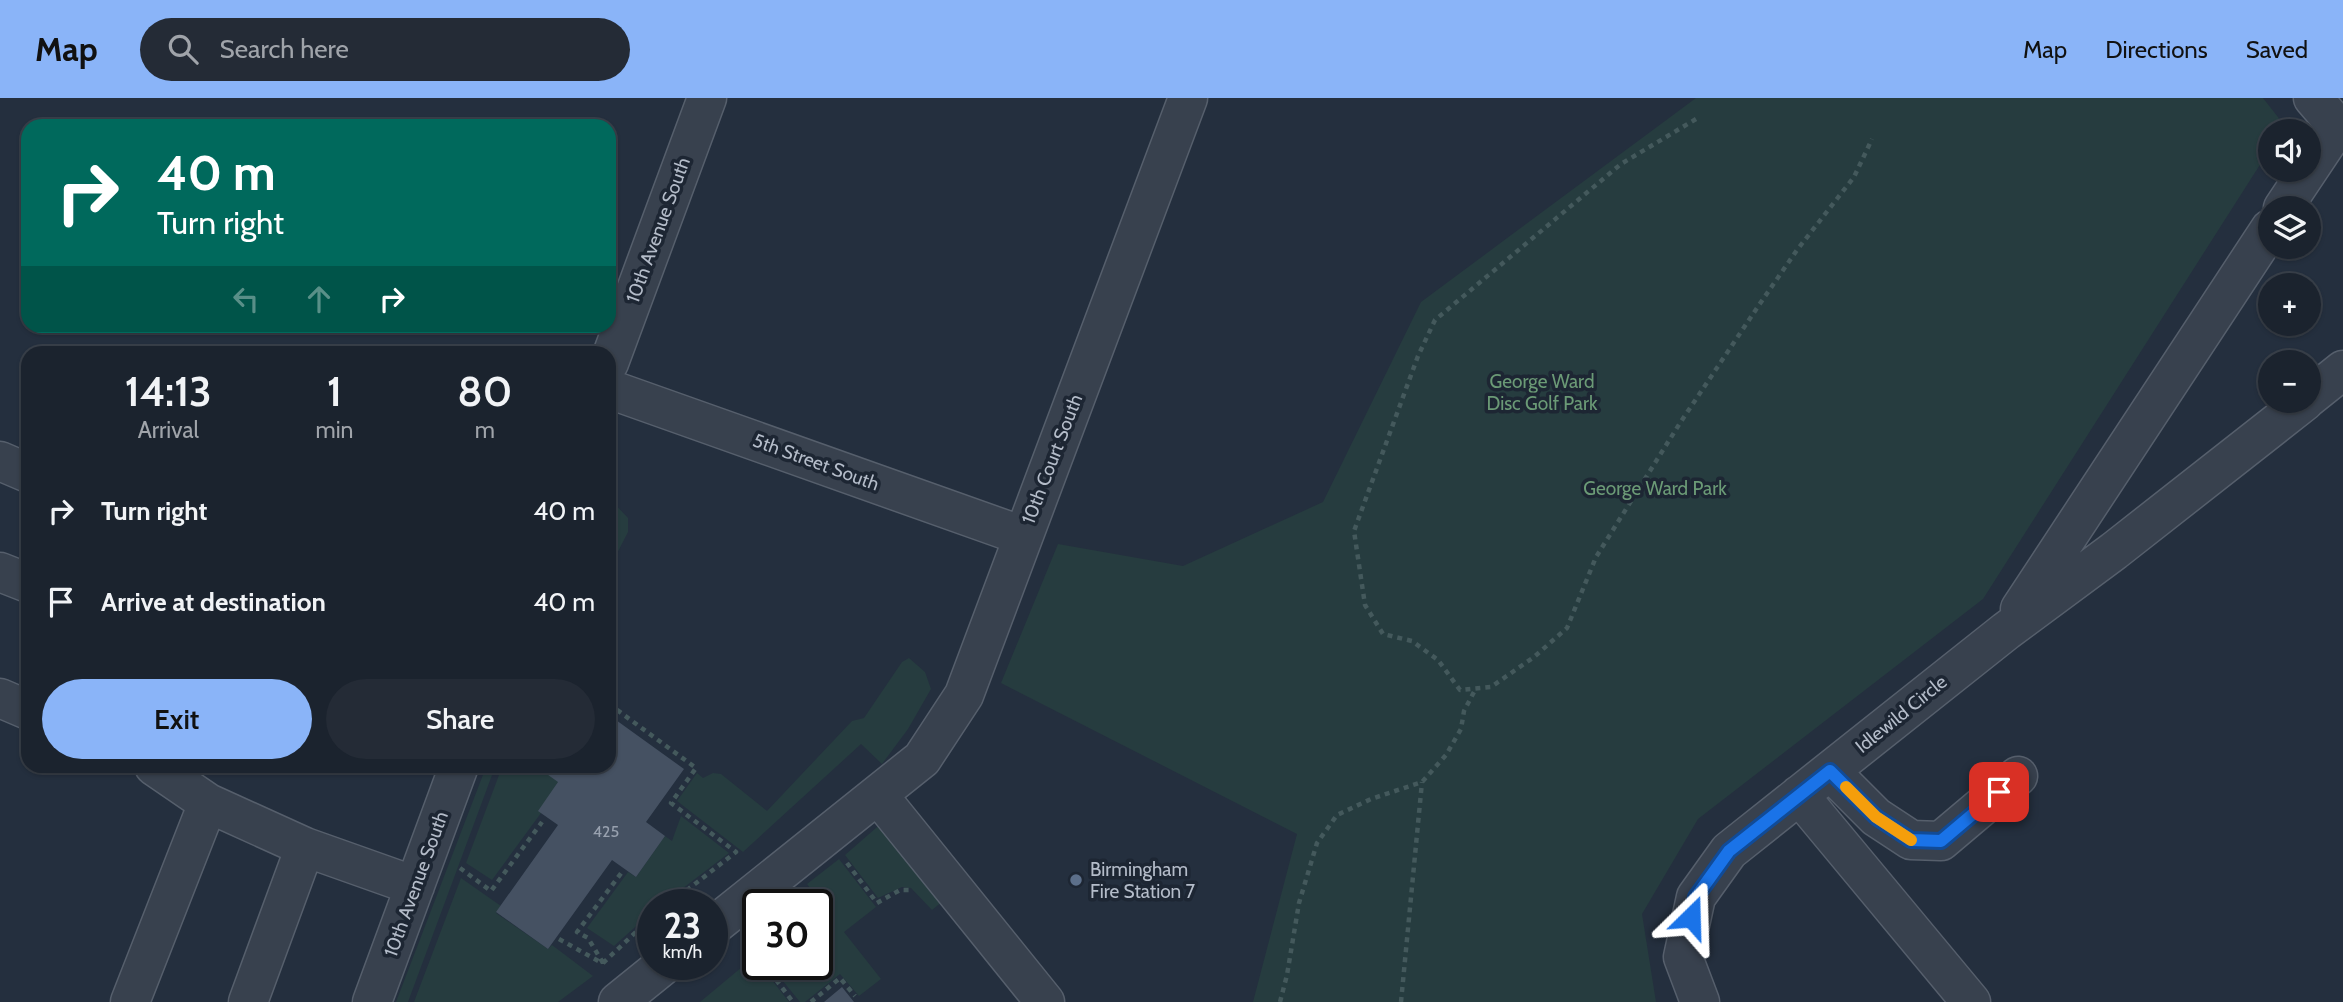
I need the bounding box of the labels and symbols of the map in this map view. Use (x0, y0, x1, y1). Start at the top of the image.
street label: 10th Avenue South (621, 154, 695, 306)
park label: George Ward Disc Golf Park (1487, 370, 1598, 415)
street label: 10th Court South (1017, 391, 1087, 527)
street label: 5th Street South (750, 429, 882, 495)
park label: George Ward Park (1583, 477, 1727, 500)
street label: Idlewild Circle (1851, 670, 1952, 758)
pin (1969, 762, 2029, 822)
street label: 10th Avenue South (379, 808, 453, 960)
house number: 425 (593, 822, 619, 841)
place label: Birmingham Fire Station 7 (1090, 858, 1196, 903)
marker: Birmingham Fire Station 7 (1068, 872, 1084, 888)
position arrow (1654, 880, 1728, 954)
speed limit sign: 30 (742, 889, 833, 980)

